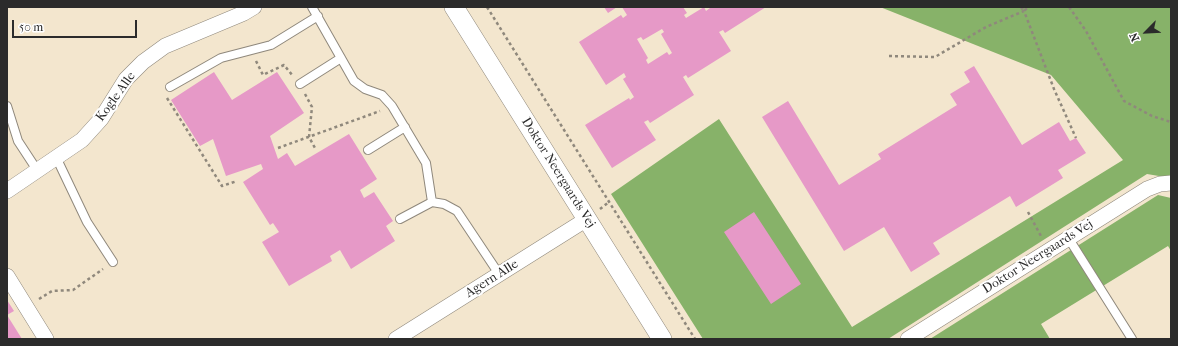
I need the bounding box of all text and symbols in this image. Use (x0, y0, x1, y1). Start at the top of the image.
scale bar (14, 12, 139, 38)
north arrow (1126, 12, 1166, 52)
text: 50 m (19, 20, 43, 34)
text: N (1127, 31, 1142, 44)
street label: Kogle Alle (93, 69, 139, 125)
street label: Doktor Neergaards Vej (518, 115, 598, 231)
street label: Doktor Neergaards Vej (980, 217, 1096, 297)
street label: Agern Alle (463, 257, 521, 301)

